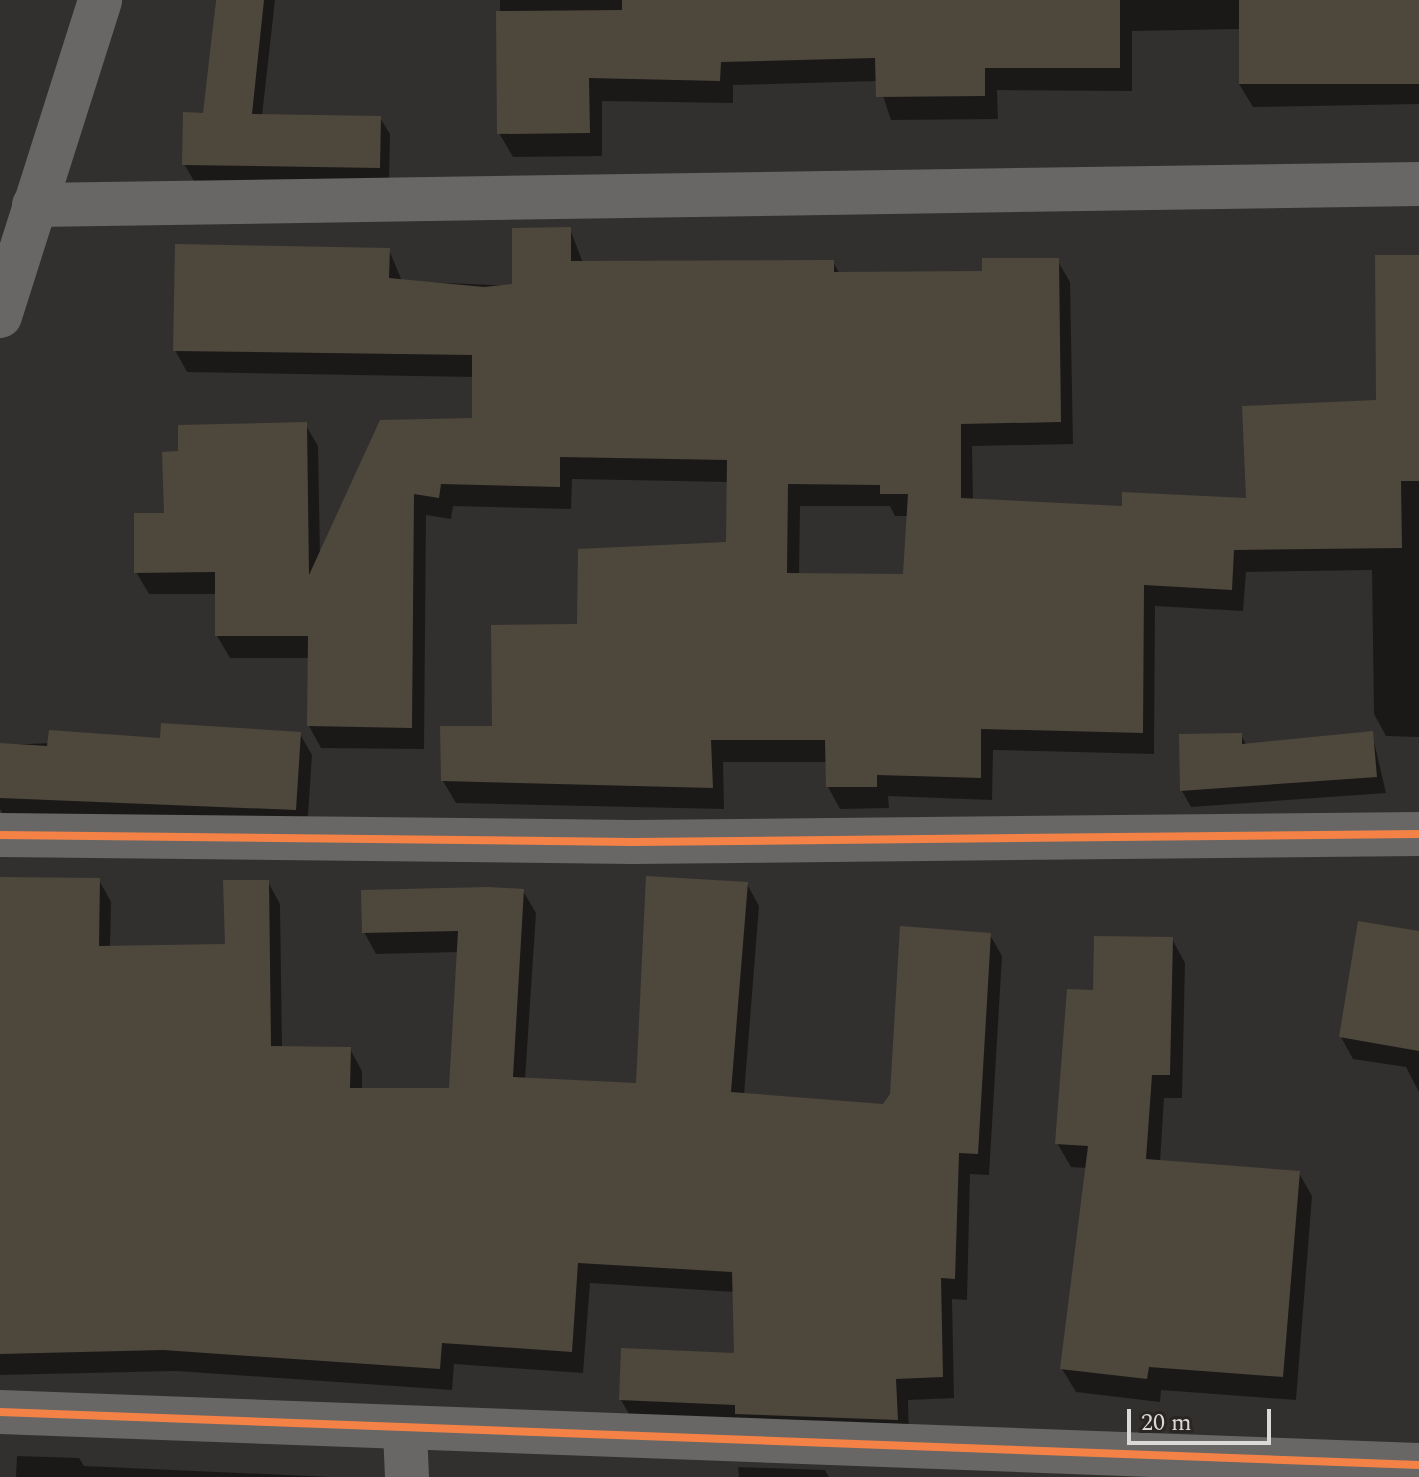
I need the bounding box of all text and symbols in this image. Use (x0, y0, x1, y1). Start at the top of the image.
scale bar (1131, 1393, 1275, 1443)
text: 20 m (1141, 1405, 1192, 1441)

